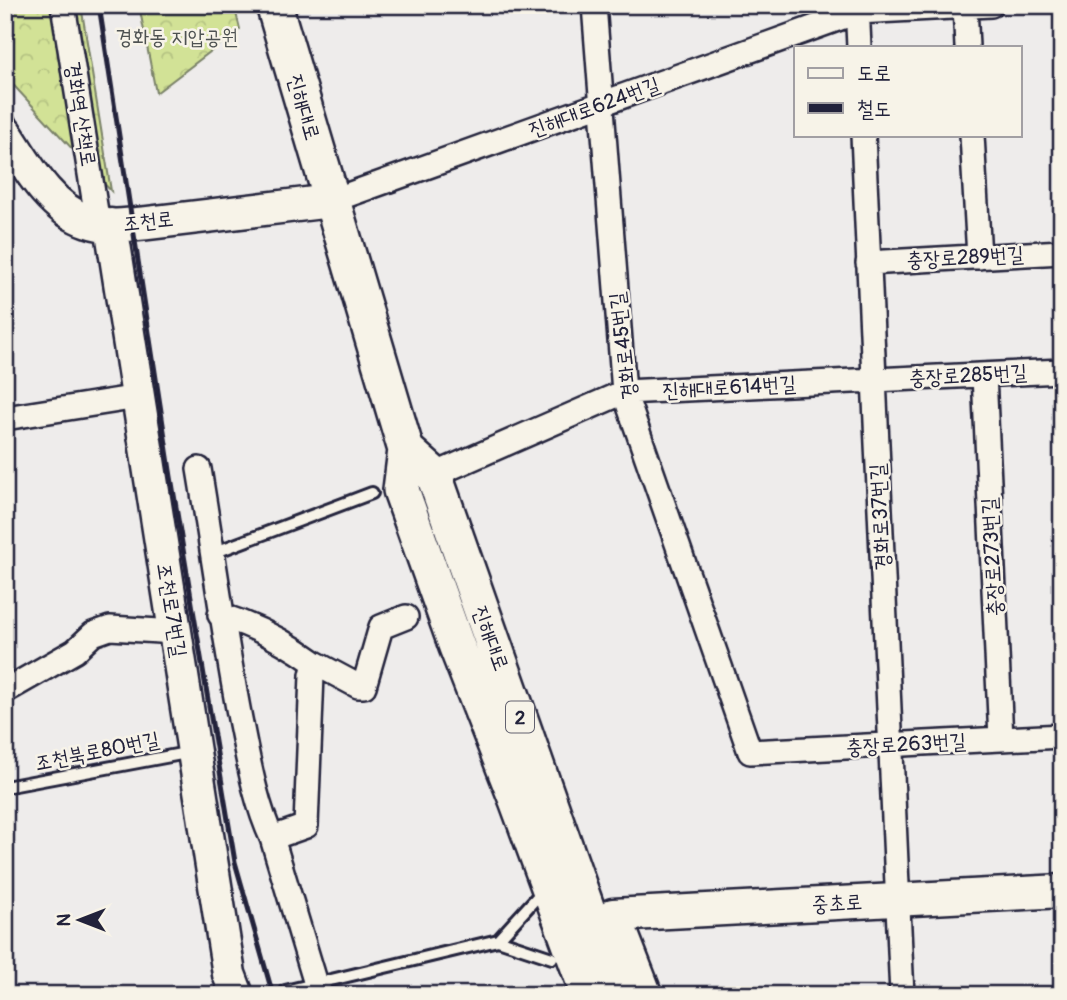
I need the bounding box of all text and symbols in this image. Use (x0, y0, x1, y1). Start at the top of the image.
park label: 경화동 지압공원 (116, 24, 238, 51)
legend (794, 46, 1021, 136)
street label: 경화역 산책로 (59, 60, 102, 169)
text: 도로 (857, 60, 891, 87)
street label: 진해대로 (281, 71, 326, 143)
street label: 진해대로624번길 (525, 71, 663, 144)
text: 철도 (857, 96, 891, 123)
street label: 조천로 (121, 205, 175, 238)
street label: 충장로289번길 (906, 241, 1025, 274)
street label: 경화로45번길 (604, 291, 643, 401)
street label: 충장로285번길 (908, 359, 1028, 392)
street label: 진해대로614번길 (661, 371, 797, 404)
street label: 경화로37번길 (864, 463, 897, 571)
street label: 충장로273번길 (976, 497, 1009, 617)
street label: 조천로7번길 (151, 561, 192, 659)
street label: 진해대로 (466, 602, 515, 675)
road number: 2 (506, 702, 534, 732)
street label: 조천북로80번길 (33, 726, 162, 777)
street label: 충장로263번길 (845, 728, 967, 761)
north arrow (46, 884, 116, 954)
street label: 중초로 (811, 889, 863, 918)
text: N (52, 913, 76, 926)

